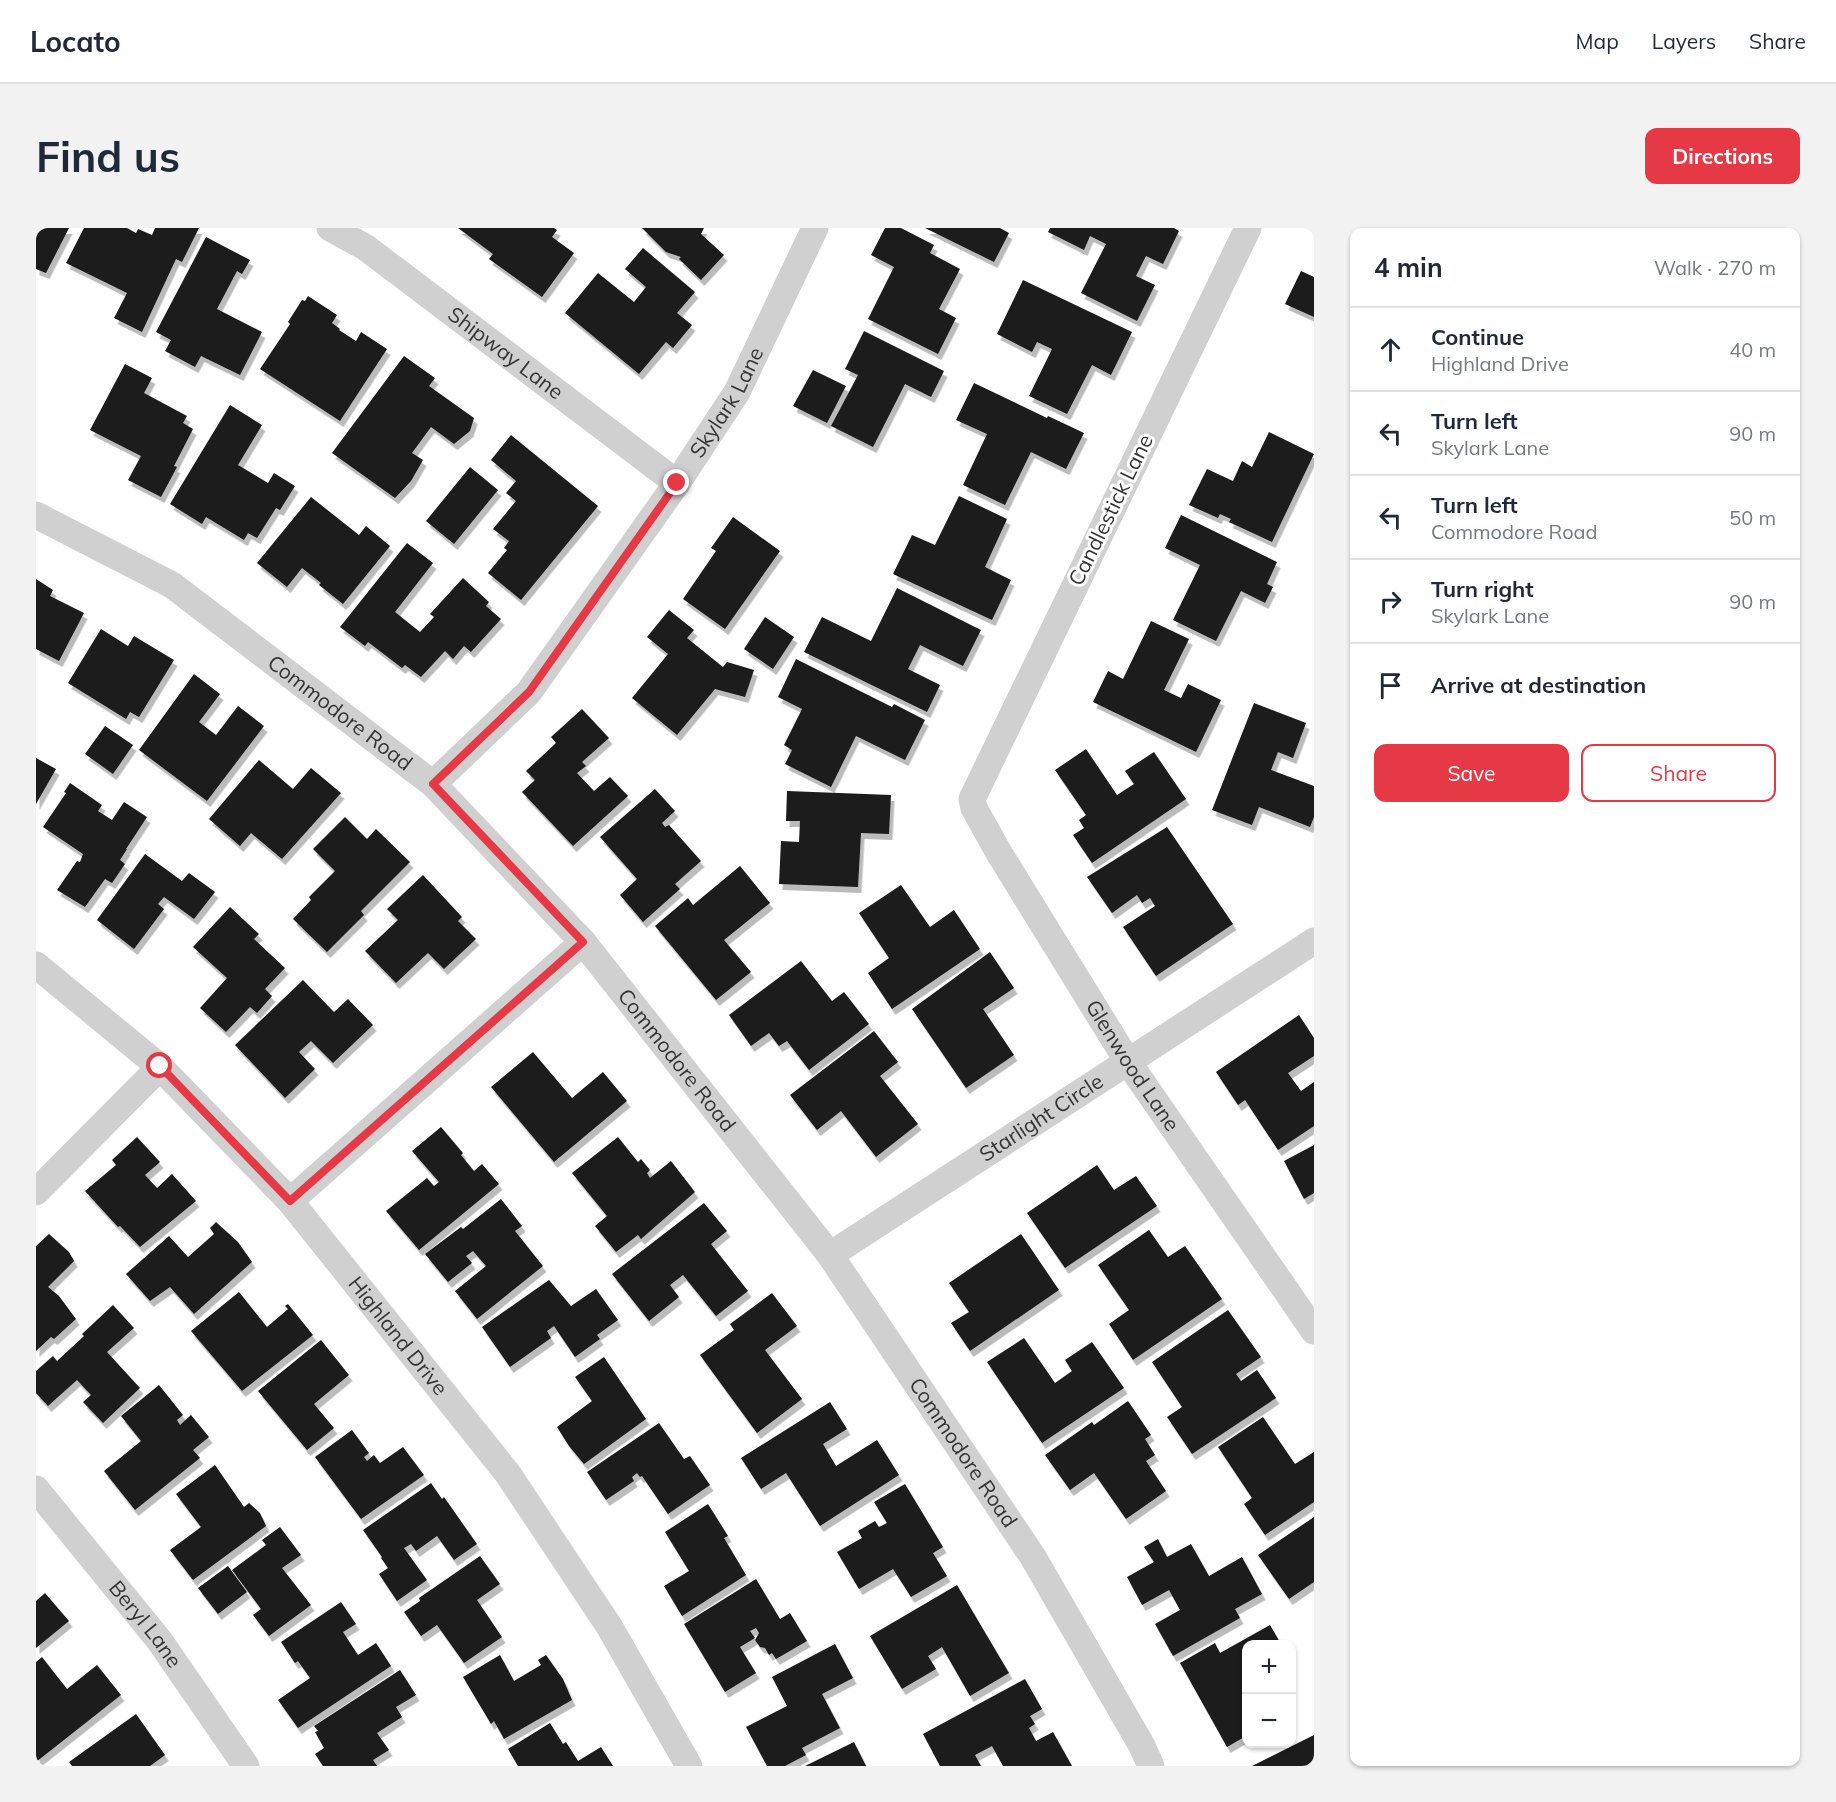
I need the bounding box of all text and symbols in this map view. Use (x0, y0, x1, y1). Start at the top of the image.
text: Locato (30, 24, 121, 59)
text: Map (1576, 28, 1619, 54)
text: Layers (1652, 28, 1716, 54)
text: Share (1749, 28, 1806, 54)
button: Directions (1645, 128, 1800, 184)
text: Find us (36, 130, 180, 183)
text: 4 min (1374, 251, 1443, 284)
text: Walk · 270 m (1654, 255, 1776, 280)
street label: Shipway Lane (443, 301, 569, 404)
text: Continue (1431, 323, 1524, 351)
icon: ahead (1374, 333, 1407, 366)
text: 40 m (1729, 337, 1776, 362)
street label: Skylark Lane (683, 343, 768, 462)
text: Highland Drive (1431, 351, 1569, 376)
text: Turn left (1431, 407, 1518, 435)
icon: left (1374, 417, 1407, 450)
text: 90 m (1729, 421, 1776, 446)
street label: Candlestick Lane (1062, 430, 1158, 589)
text: Skylark Lane (1431, 435, 1549, 460)
route end (663, 469, 689, 495)
text: Turn left (1431, 491, 1518, 519)
icon: left (1374, 501, 1407, 534)
text: 50 m (1729, 505, 1776, 530)
text: Commodore Road (1431, 519, 1598, 544)
text: Turn right (1431, 575, 1534, 603)
icon: right (1374, 585, 1407, 618)
text: 90 m (1729, 589, 1776, 614)
text: Skylark Lane (1431, 603, 1549, 628)
street label: Commodore Road (263, 649, 418, 776)
icon: arrive (1374, 669, 1407, 702)
text: Arrive at destination (1431, 671, 1646, 699)
button: Save (1374, 744, 1569, 802)
button: Share (1581, 744, 1776, 802)
street label: Commodore Road (613, 983, 742, 1137)
street label: Glenwood Lane (1081, 995, 1186, 1136)
route start (146, 1052, 172, 1078)
street label: Starlight Circle (974, 1067, 1108, 1167)
street label: Highland Drive (343, 1271, 454, 1400)
street label: Commodore Road (904, 1372, 1023, 1532)
street label: Beryl Lane (104, 1575, 188, 1672)
map controls (1242, 1640, 1296, 1748)
button: + (1242, 1640, 1296, 1694)
button: − (1242, 1694, 1296, 1748)

